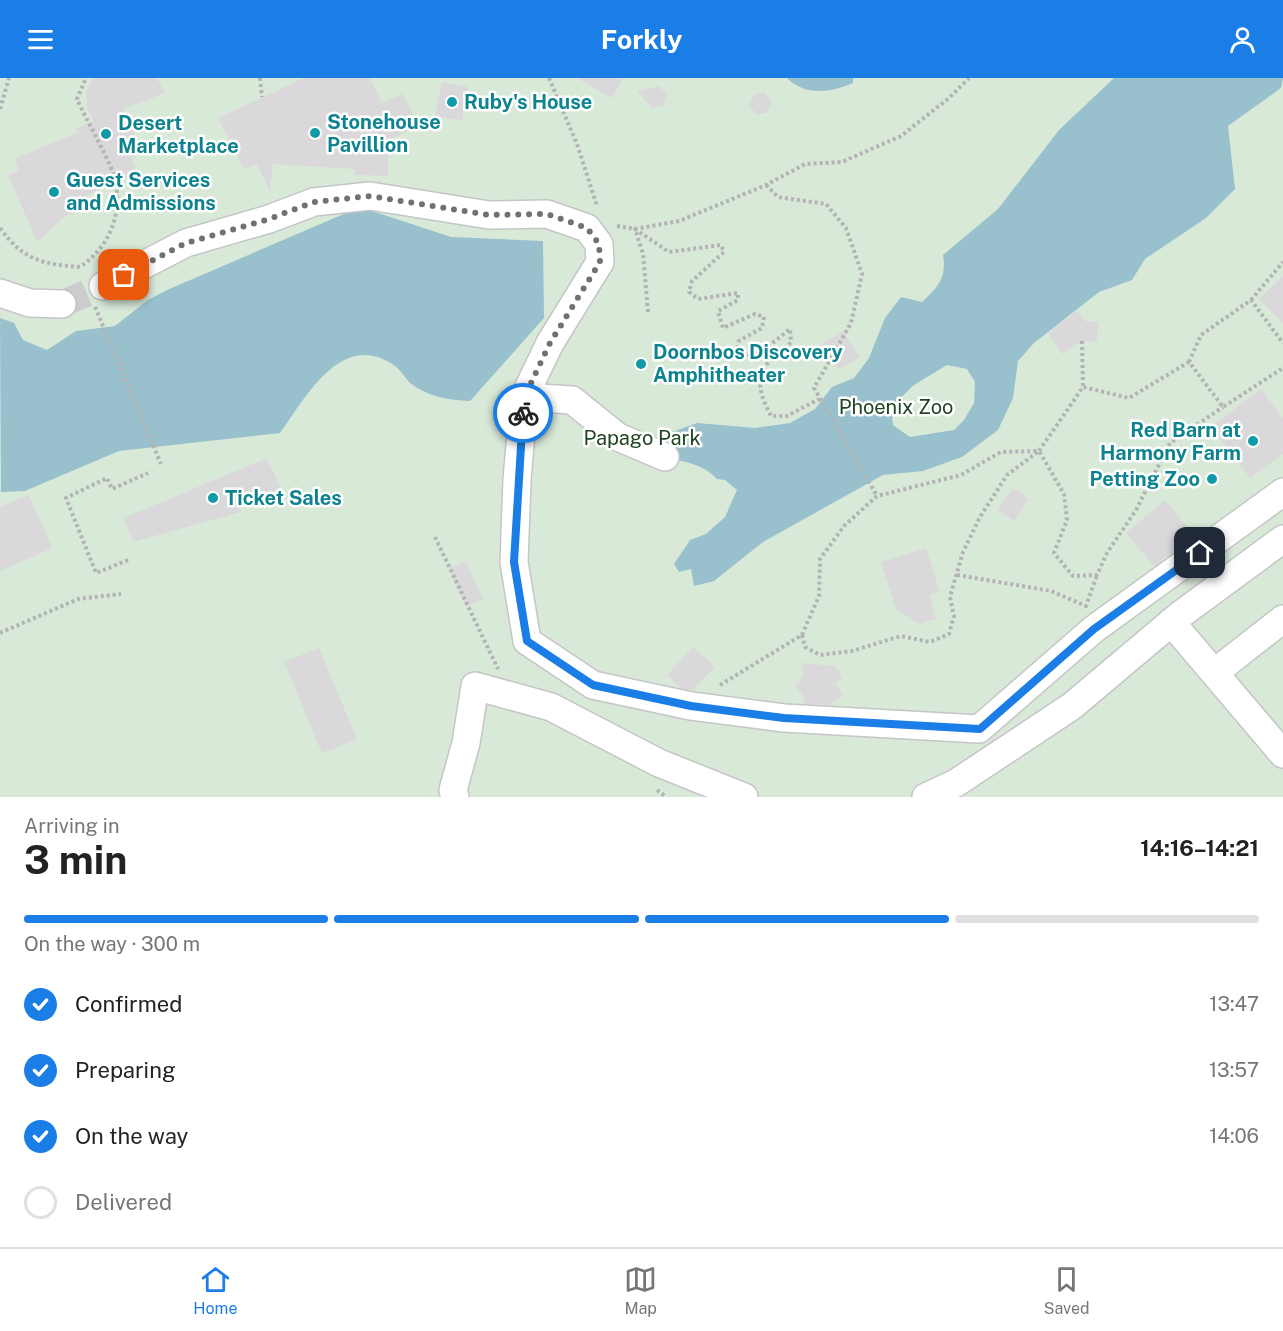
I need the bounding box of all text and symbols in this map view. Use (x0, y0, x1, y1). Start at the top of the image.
icon: menu (24, 23, 57, 56)
text: Forkly (601, 23, 682, 55)
icon: person (1226, 23, 1259, 56)
place label: Ruby's House (464, 90, 592, 114)
marker: Ruby's House (445, 95, 459, 109)
place label: Stonehouse Pavillion (327, 110, 441, 157)
place label: Desert Marketplace (118, 111, 239, 158)
marker: Stonehouse Pavillion (308, 126, 322, 140)
marker: Desert Marketplace (99, 127, 113, 141)
place label: Guest Services and Admissions (66, 168, 216, 215)
marker: Guest Services and Admissions (47, 185, 61, 199)
pin (98, 249, 149, 300)
icon: bag (107, 258, 140, 291)
place label: Doornbos Discovery Amphitheater (653, 340, 843, 387)
marker: Doornbos Discovery Amphitheater (634, 357, 648, 371)
courier (493, 383, 553, 443)
park label: Phoenix Zoo (839, 395, 953, 419)
icon: bike (507, 397, 540, 430)
place label: Red Barn at Harmony Farm (1100, 418, 1241, 465)
park label: Papago Park (583, 426, 701, 450)
marker: Red Barn at Harmony Farm (1246, 434, 1260, 448)
place label: Petting Zoo (1090, 467, 1200, 491)
marker: Petting Zoo (1205, 472, 1219, 486)
place label: Ticket Sales (225, 486, 342, 510)
marker: Ticket Sales (206, 491, 220, 505)
pin (1174, 527, 1225, 578)
icon: home (1183, 536, 1216, 569)
text: Arriving in (24, 814, 119, 838)
text: 14:16–14:21 (1140, 835, 1259, 861)
text: 3 min (24, 837, 127, 883)
text: On the way · 300 m (24, 932, 200, 956)
icon: check (24, 988, 57, 1021)
text: Confirmed (75, 991, 182, 1017)
text: 13:47 (1209, 992, 1259, 1016)
icon: check (24, 1054, 57, 1087)
text: Preparing (75, 1057, 176, 1083)
text: 13:57 (1209, 1058, 1259, 1082)
icon: check (24, 1120, 57, 1153)
text: On the way (75, 1123, 188, 1149)
text: 14:06 (1209, 1124, 1259, 1148)
text: Delivered (75, 1189, 172, 1215)
tab: Home (193, 1263, 237, 1318)
tab: Map (624, 1263, 657, 1318)
tab: Saved (1044, 1263, 1090, 1318)

